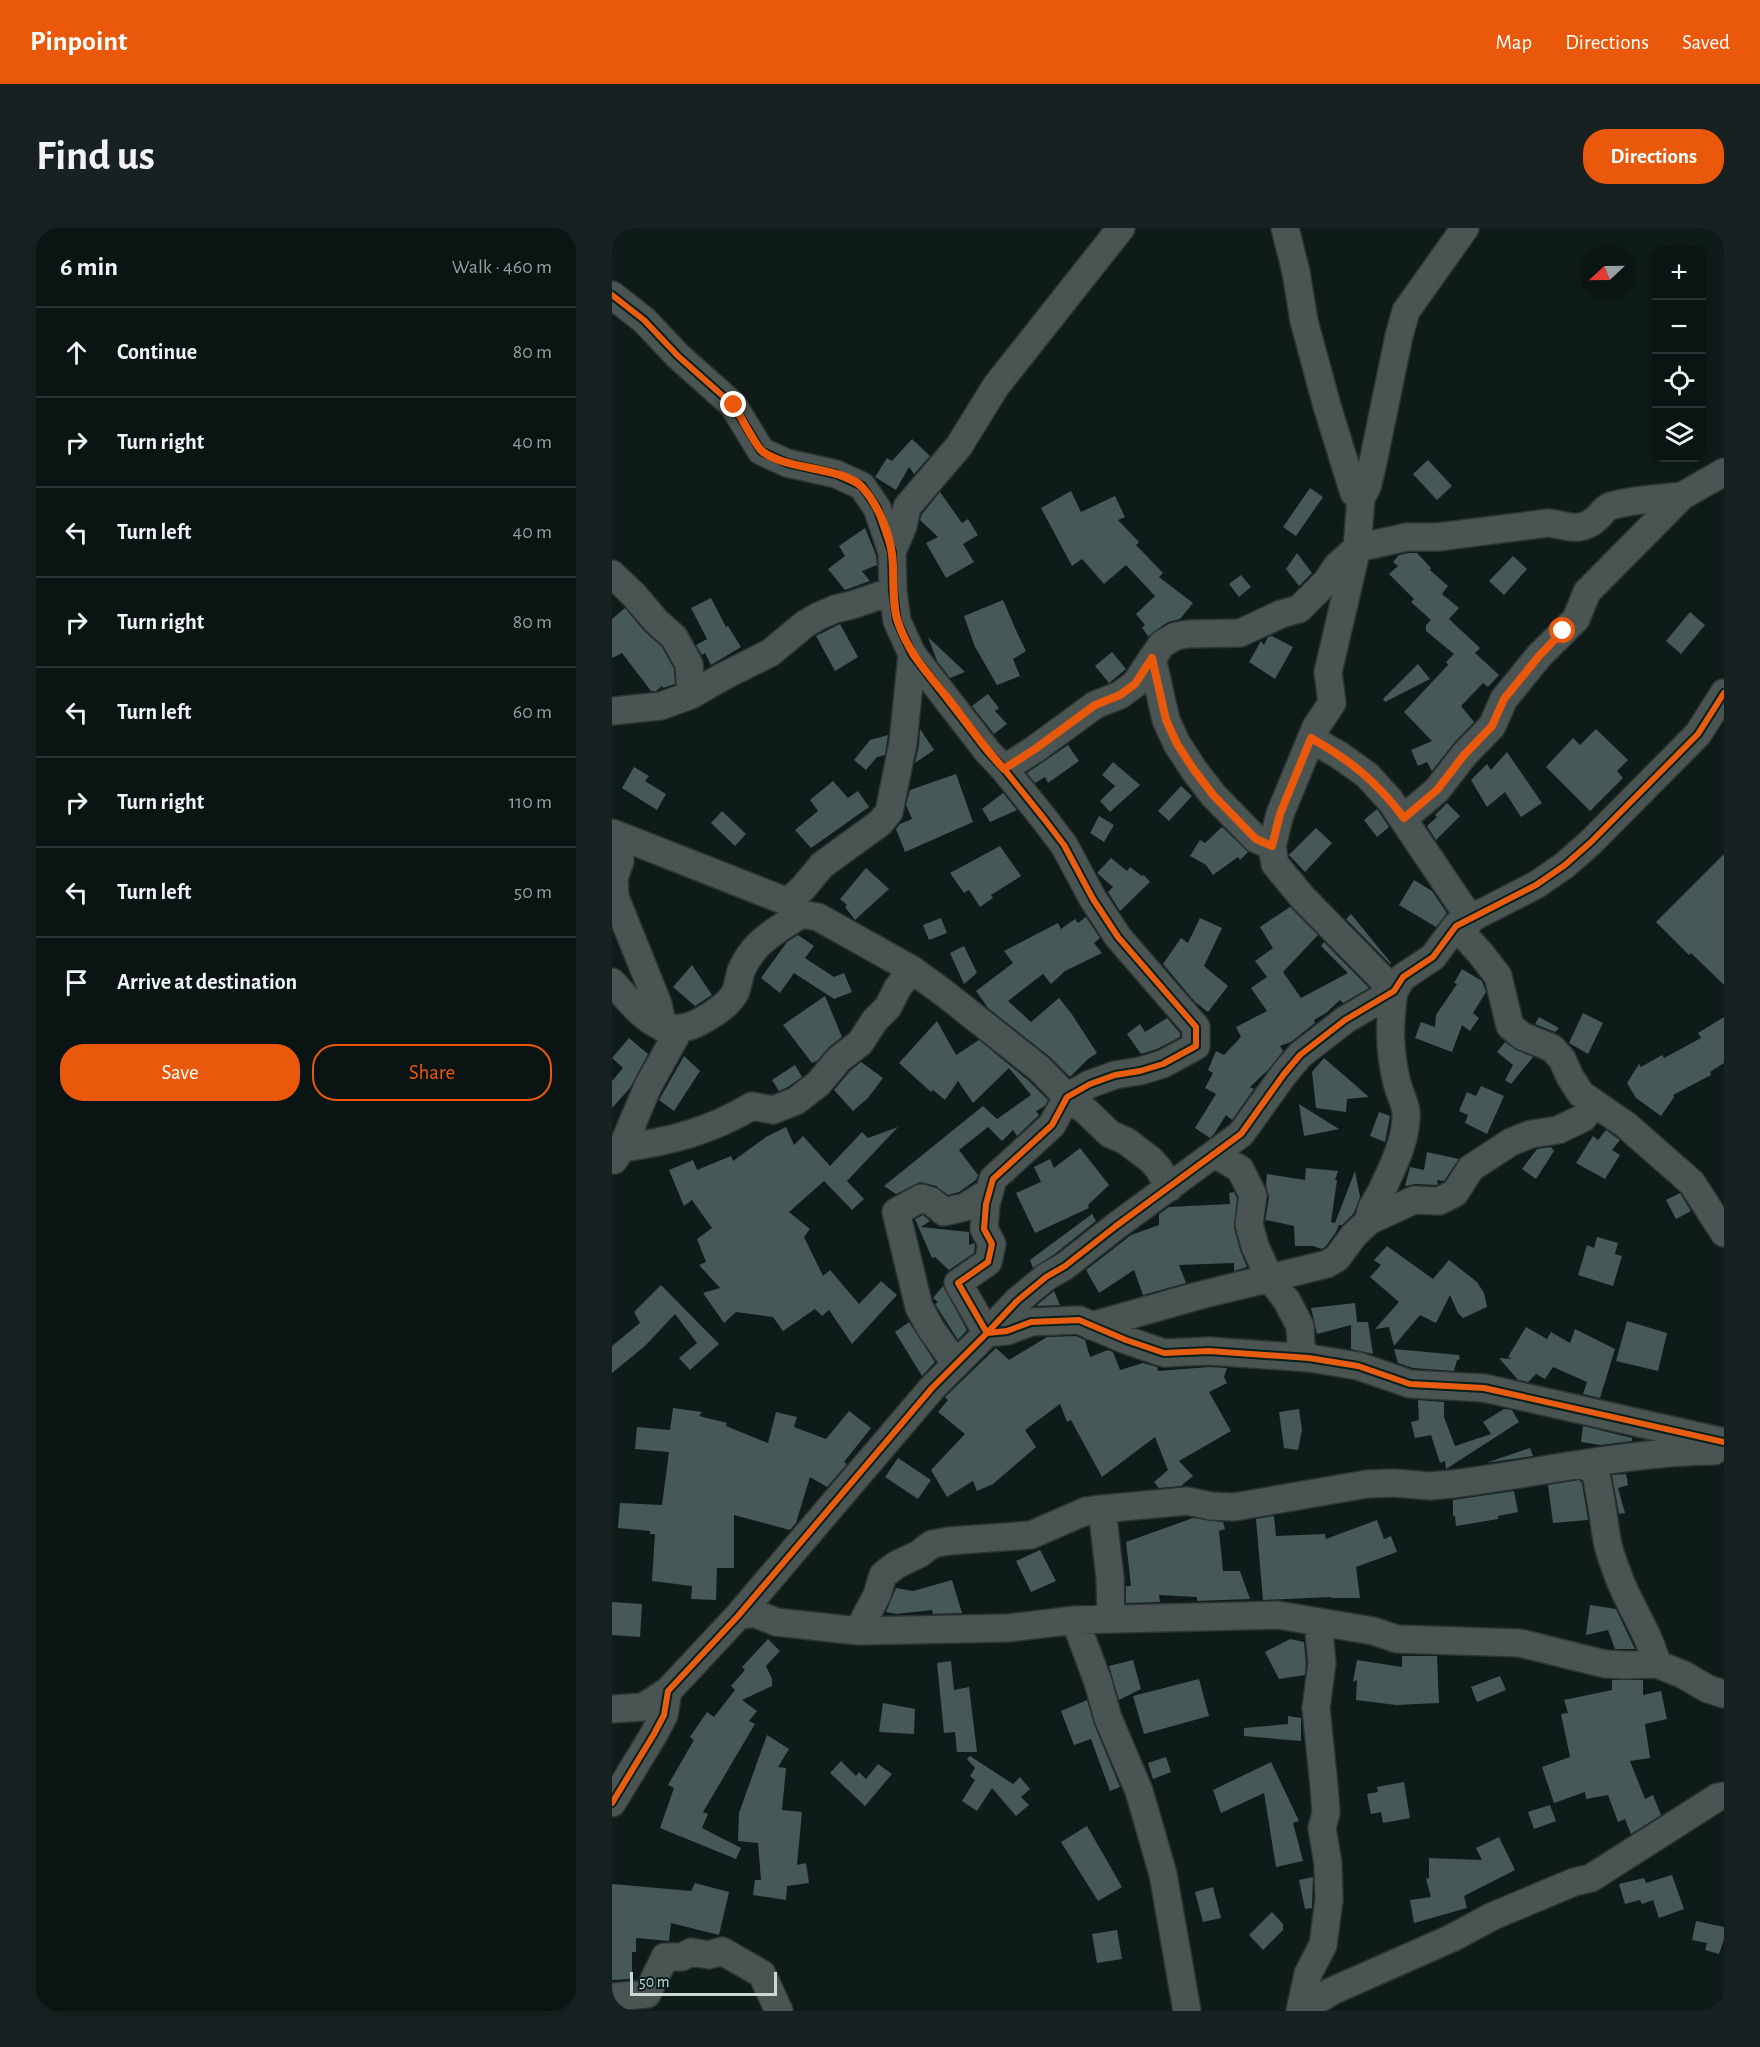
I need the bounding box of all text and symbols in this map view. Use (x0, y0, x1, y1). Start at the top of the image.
text: Pinpoint (30, 28, 128, 56)
text: Map (1496, 32, 1532, 53)
text: Directions (1565, 32, 1649, 53)
text: Saved (1682, 32, 1730, 53)
button: Directions (1583, 129, 1724, 184)
text: Find us (36, 135, 155, 177)
north arrow (1580, 246, 1634, 300)
map controls (1652, 246, 1706, 462)
button: + (1652, 246, 1706, 300)
text: 6 min (60, 254, 118, 280)
text: Walk · 460 m (452, 257, 552, 277)
button: − (1652, 300, 1706, 354)
icon: ahead (60, 336, 93, 369)
text: Continue (117, 341, 197, 363)
text: 80 m (513, 342, 552, 362)
button: locate (1652, 354, 1706, 408)
route end (720, 391, 746, 417)
button: layers (1652, 408, 1706, 462)
icon: right (60, 426, 93, 459)
text: Turn right (117, 431, 204, 453)
text: 40 m (513, 432, 552, 452)
icon: left (60, 516, 93, 549)
text: Turn left (117, 521, 191, 543)
text: 40 m (513, 522, 552, 542)
icon: right (60, 606, 93, 639)
text: Turn right (117, 611, 204, 633)
text: 80 m (513, 612, 552, 632)
route start (1549, 617, 1575, 643)
icon: left (60, 696, 93, 729)
text: Turn left (117, 701, 191, 723)
text: 60 m (513, 702, 552, 722)
icon: right (60, 786, 93, 819)
text: Turn right (117, 791, 204, 813)
text: 110 m (508, 792, 552, 812)
icon: left (60, 876, 93, 909)
text: Turn left (117, 881, 191, 903)
text: 50 m (514, 882, 552, 902)
icon: arrive (60, 966, 93, 999)
text: Arrive at destination (117, 971, 297, 993)
button: Save (60, 1044, 300, 1101)
button: Share (312, 1044, 552, 1101)
scale bar (630, 1969, 777, 1996)
text: 50 m (639, 1974, 670, 1990)

